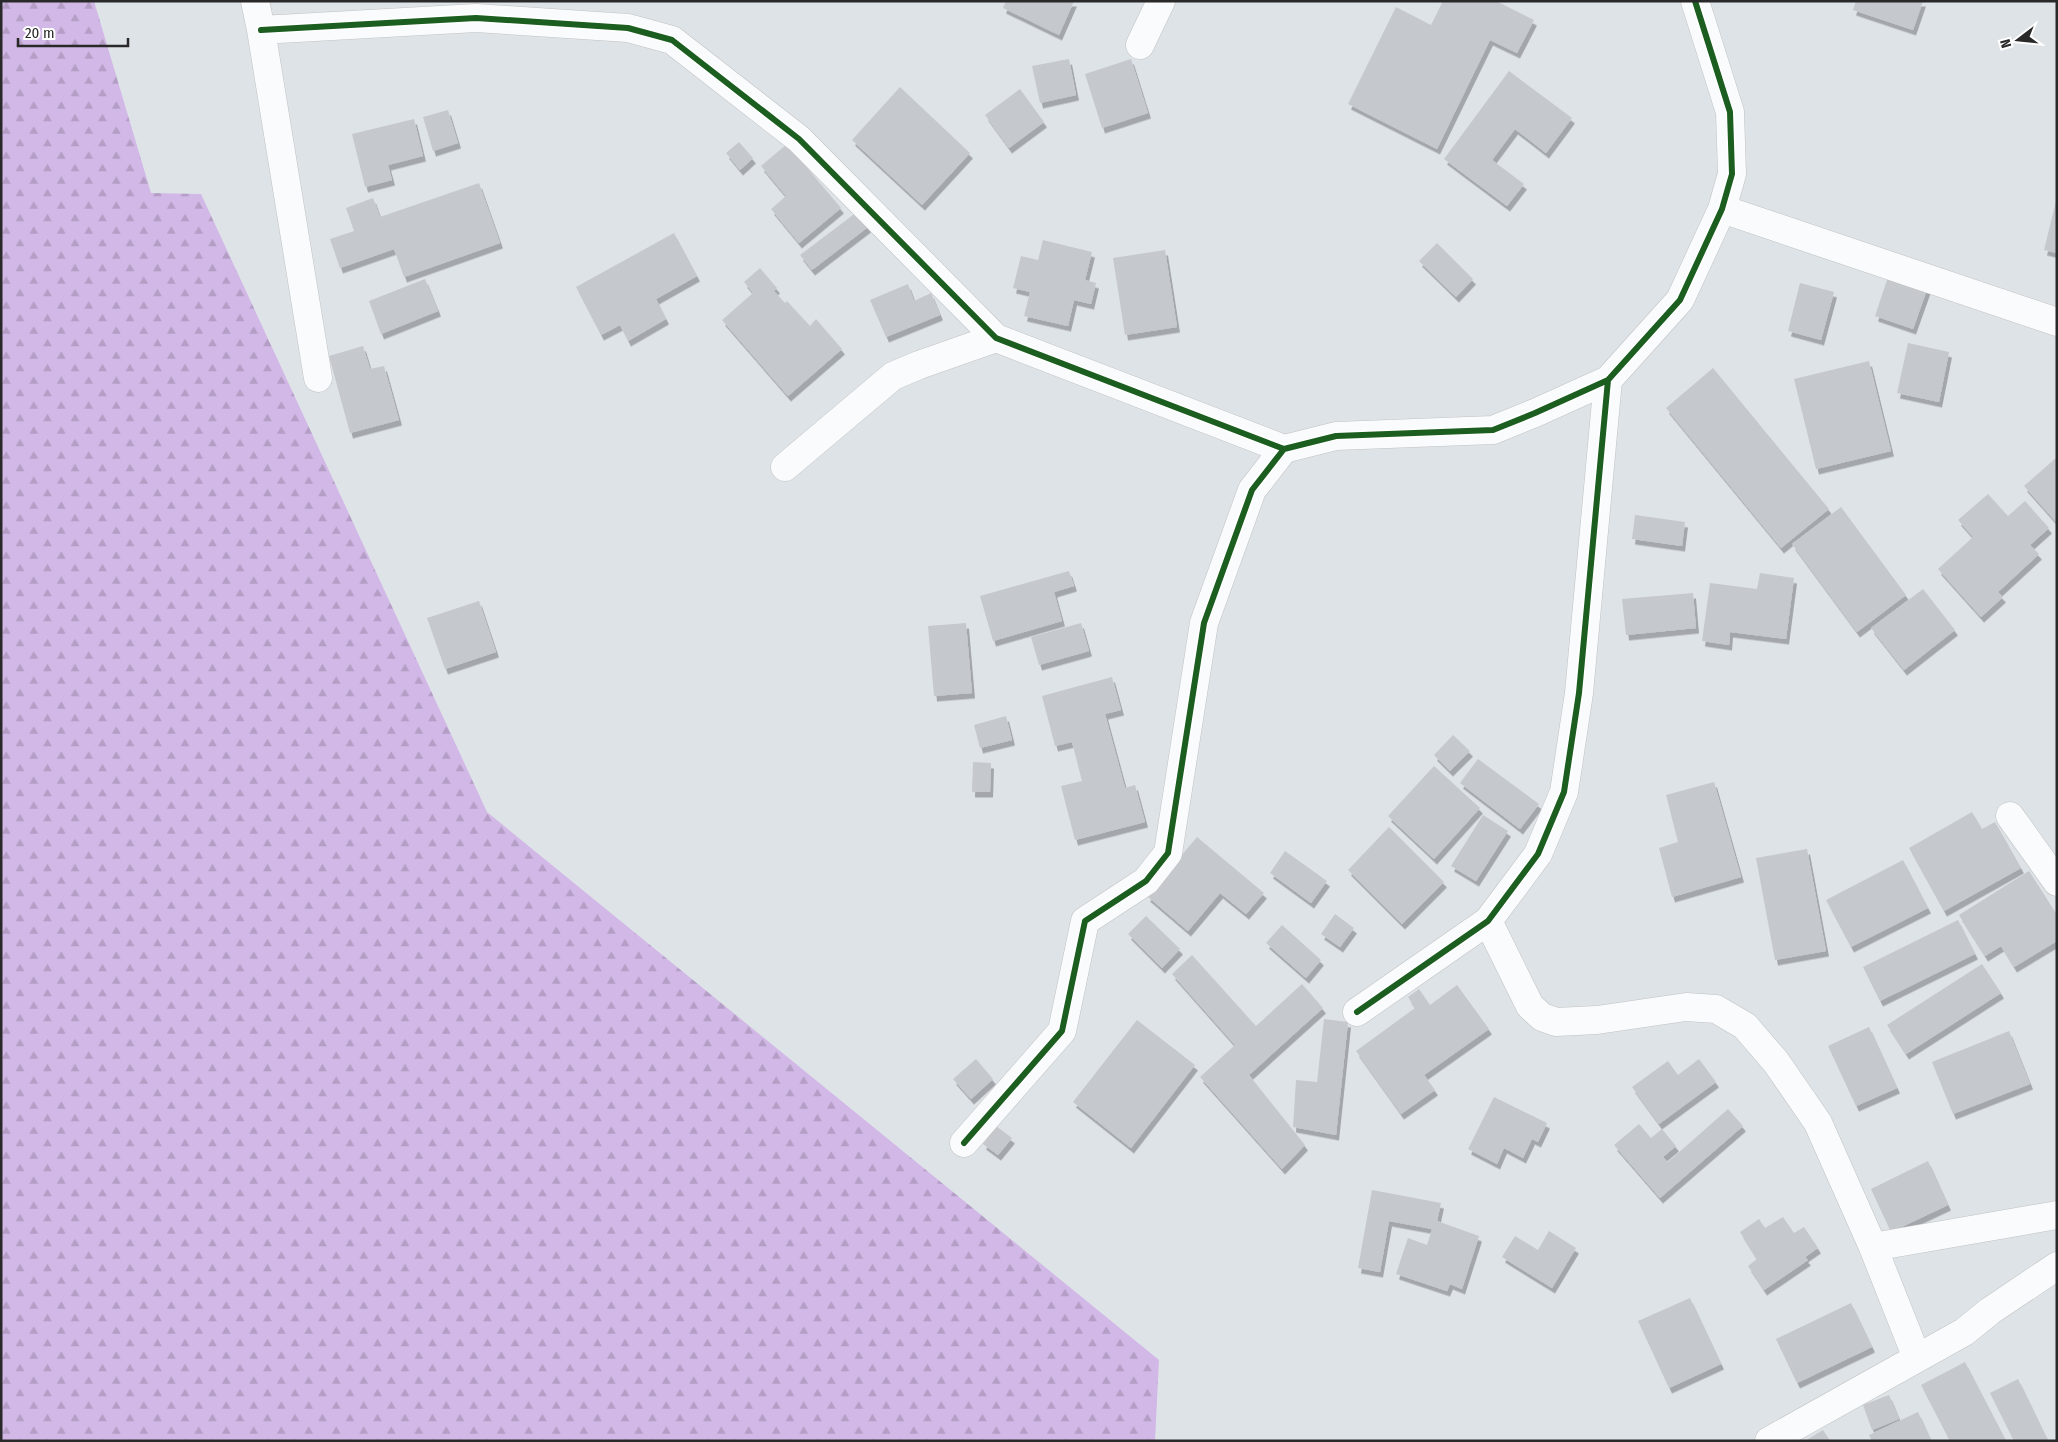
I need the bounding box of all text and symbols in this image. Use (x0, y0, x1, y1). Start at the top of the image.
scale bar (18, 15, 128, 47)
north arrow (1993, 15, 2043, 65)
text: 20 m (25, 24, 55, 42)
text: N (1997, 37, 2015, 50)

